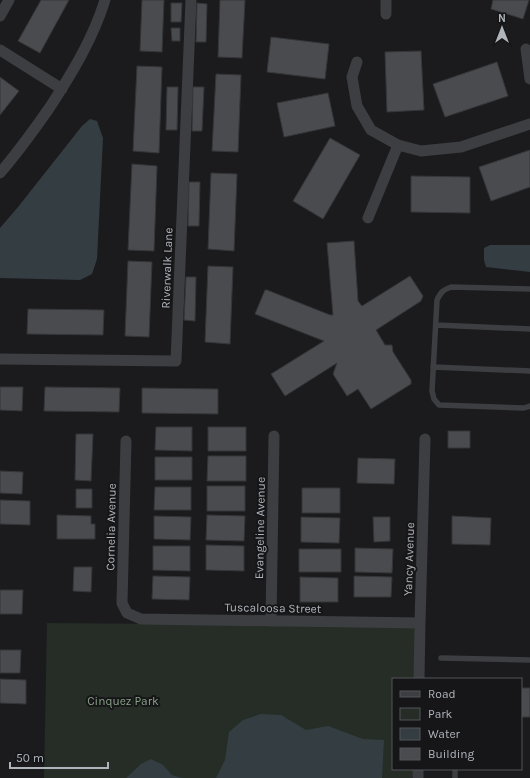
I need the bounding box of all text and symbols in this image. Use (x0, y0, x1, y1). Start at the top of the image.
north arrow (482, 8, 522, 48)
text: N (498, 12, 506, 25)
street label: Riverwalk Lane (159, 227, 175, 309)
street label: Evangeline Avenue (252, 477, 268, 579)
street label: Cornelia Avenue (103, 483, 119, 571)
street label: Yancy Avenue (401, 522, 417, 596)
street label: Tuscaloosa Street (225, 600, 322, 616)
legend (392, 678, 522, 770)
text: Road (428, 687, 456, 701)
park label: Cinquez Park (87, 694, 159, 708)
text: Park (428, 707, 453, 721)
text: Water (428, 727, 461, 741)
scale bar (10, 744, 108, 770)
text: Building (428, 747, 475, 761)
text: 50 m (16, 751, 44, 765)

